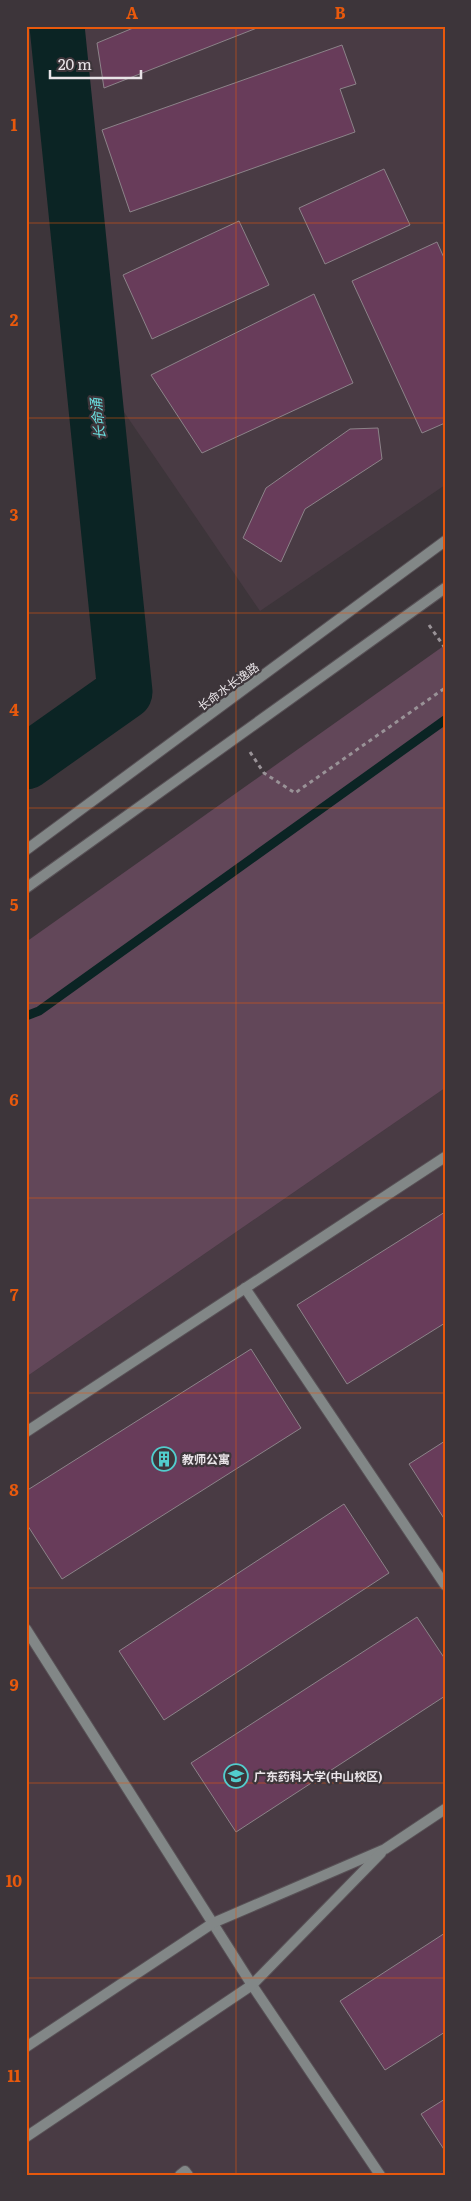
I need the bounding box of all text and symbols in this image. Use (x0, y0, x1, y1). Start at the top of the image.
text: A (126, 0, 138, 24)
text: B (334, 0, 346, 24)
scale bar (50, 48, 141, 80)
text: 20 m (58, 52, 92, 75)
text: 1 (11, 112, 18, 136)
text: 2 (10, 307, 19, 331)
water label: 长命涌 (85, 395, 109, 441)
text: 3 (10, 502, 19, 526)
street label: 长命水长逸路 (194, 658, 262, 714)
text: 4 (9, 697, 19, 721)
text: 5 (10, 892, 19, 916)
text: 6 (9, 1087, 19, 1111)
text: 7 (10, 1282, 19, 1306)
building icon: 教师公寓 (151, 1446, 177, 1472)
place label: 教师公寓 (182, 1450, 230, 1468)
text: 8 (9, 1477, 19, 1501)
text: 9 (9, 1672, 19, 1696)
school or university icon: 广东药科大学(中山校区) (223, 1763, 249, 1789)
place label: 广东药科大学(中山校区) (254, 1767, 383, 1785)
text: 10 (6, 1868, 22, 1892)
text: 11 (7, 2063, 21, 2087)

